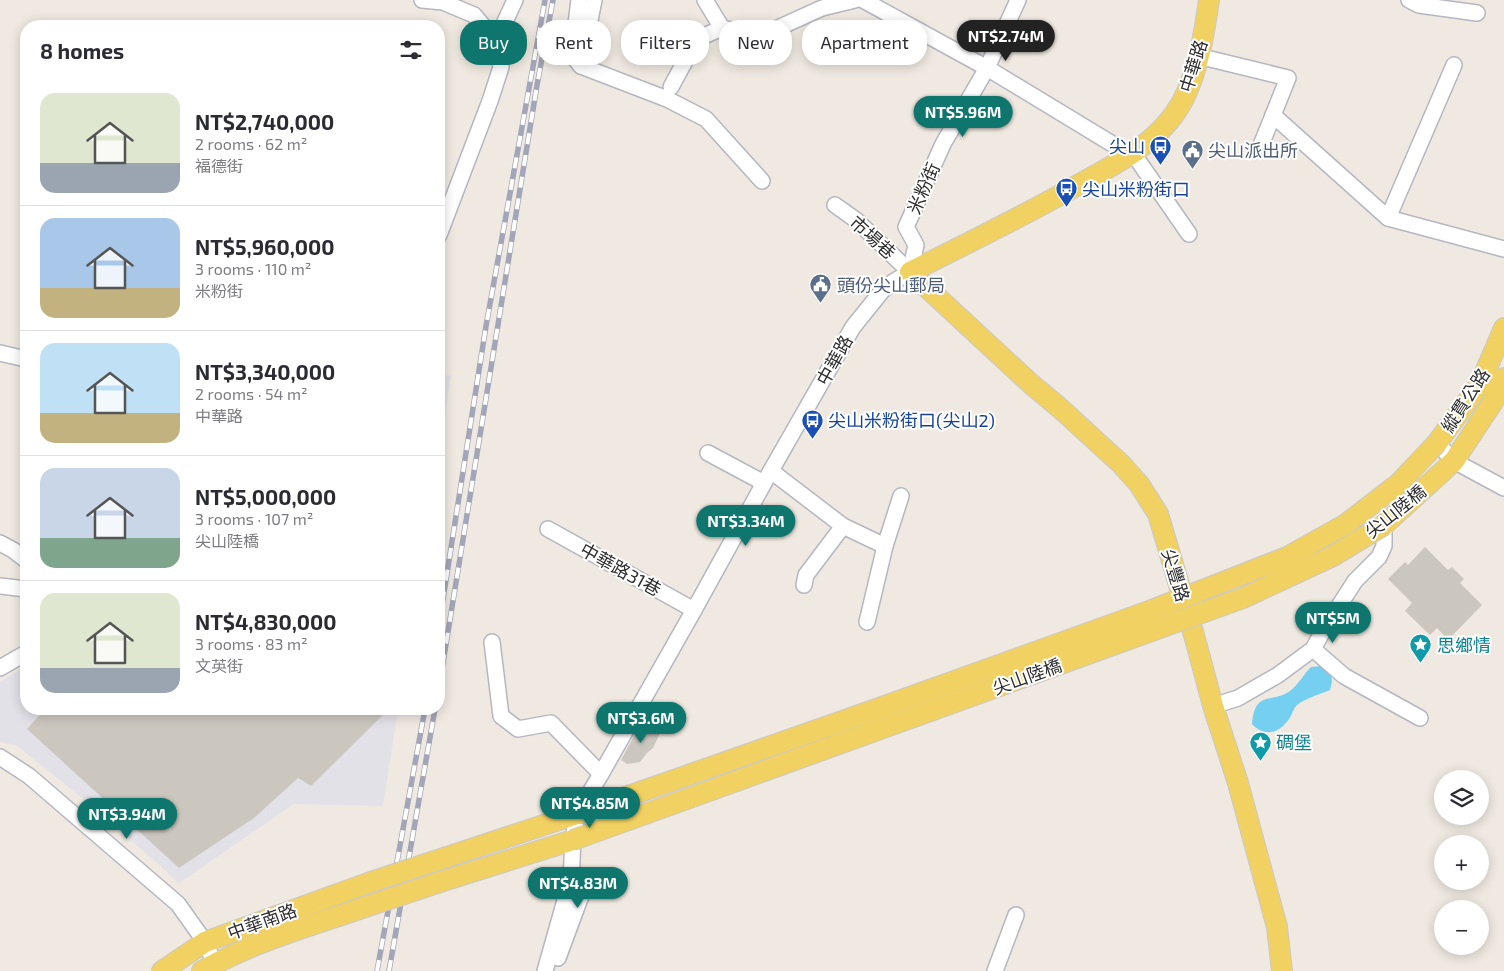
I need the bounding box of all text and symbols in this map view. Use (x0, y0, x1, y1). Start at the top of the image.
chip: Buy (460, 20, 527, 65)
chip: Rent (537, 20, 611, 65)
chip: Filters (621, 20, 709, 65)
chip: New (719, 20, 792, 65)
chip: Apartment (802, 20, 927, 65)
pin: NT$2.74M (954, 20, 1058, 62)
text: NT$2.74M (968, 26, 1044, 45)
icon: filters (397, 36, 425, 64)
street label: 中華路 (1175, 37, 1211, 95)
text: 8 homes (40, 38, 124, 63)
pin: NT$5.96M (911, 96, 1015, 138)
text: NT$5.96M (925, 102, 1001, 121)
text: NT$2,740,000 (195, 109, 334, 134)
icon: home (80, 113, 140, 173)
text: 2 rooms · 62 m² (195, 134, 307, 153)
bus stop icon: 尖山 (1149, 134, 1173, 165)
place label: 尖山 (1109, 135, 1145, 157)
public building icon: 尖山派出所 (1180, 138, 1204, 169)
place label: 尖山派出所 (1208, 139, 1298, 161)
text: 福德街 (195, 156, 243, 175)
street label: 米粉街 (902, 159, 944, 217)
bus stop icon: 尖山米粉街口 (1054, 177, 1078, 208)
place label: 尖山米粉街口 (1082, 178, 1190, 200)
street label: 市場巷 (846, 211, 900, 263)
text: NT$5,960,000 (195, 234, 335, 259)
icon: home (80, 238, 140, 298)
text: 3 rooms · 110 m² (195, 259, 312, 278)
public building icon: 頭份尖山郵局 (809, 273, 833, 304)
place label: 頭份尖山郵局 (837, 274, 945, 296)
text: 米粉街 (195, 281, 243, 300)
street label: 中華路 (811, 331, 857, 389)
text: NT$3,340,000 (195, 359, 335, 384)
icon: home (80, 363, 140, 423)
street label: 縱貫公路 (1436, 364, 1494, 436)
text: 2 rooms · 54 m² (195, 384, 308, 403)
text: 中華路 (195, 406, 243, 425)
bus stop icon: 尖山米粉街口(尖山2) (800, 408, 824, 439)
place label: 尖山米粉街口(尖山2) (828, 409, 995, 431)
street label: 尖山陸橋 (1360, 480, 1430, 542)
text: NT$5,000,000 (195, 484, 336, 509)
icon: home (80, 488, 140, 548)
pin: NT$3.34M (694, 504, 798, 547)
text: 3 rooms · 107 m² (195, 509, 313, 528)
text: NT$3.34M (707, 511, 785, 530)
text: 尖山陸橋 (195, 531, 259, 550)
street label: 中華路31巷 (577, 538, 665, 600)
street label: 尖豐路 (1158, 546, 1194, 604)
pin: NT$5M (1298, 602, 1368, 644)
text: NT$5M (1306, 608, 1360, 627)
text: NT$4,830,000 (195, 609, 337, 634)
icon: home (80, 613, 140, 673)
place icon: 思鄉情 (1409, 633, 1433, 664)
text: 3 rooms · 83 m² (195, 634, 308, 653)
place label: 思鄉情 (1437, 634, 1491, 656)
street label: 尖山陸橋 (989, 653, 1065, 699)
text: 文英街 (195, 656, 243, 675)
pin: NT$3.6M (595, 702, 687, 744)
text: NT$3.6M (607, 708, 675, 727)
place icon: 碉堡 (1248, 730, 1272, 761)
place label: 碉堡 (1276, 731, 1312, 753)
map controls (1434, 770, 1489, 955)
button: layers (1434, 770, 1489, 825)
pin: NT$4.85M (538, 786, 642, 829)
text: NT$4.85M (551, 793, 629, 812)
pin: NT$3.94M (75, 798, 179, 840)
text: NT$3.94M (88, 804, 166, 823)
button: + (1434, 835, 1489, 890)
pin: NT$4.83M (526, 866, 630, 909)
text: NT$4.83M (539, 873, 617, 892)
street label: 中華南路 (224, 898, 300, 944)
button: − (1434, 900, 1489, 955)

